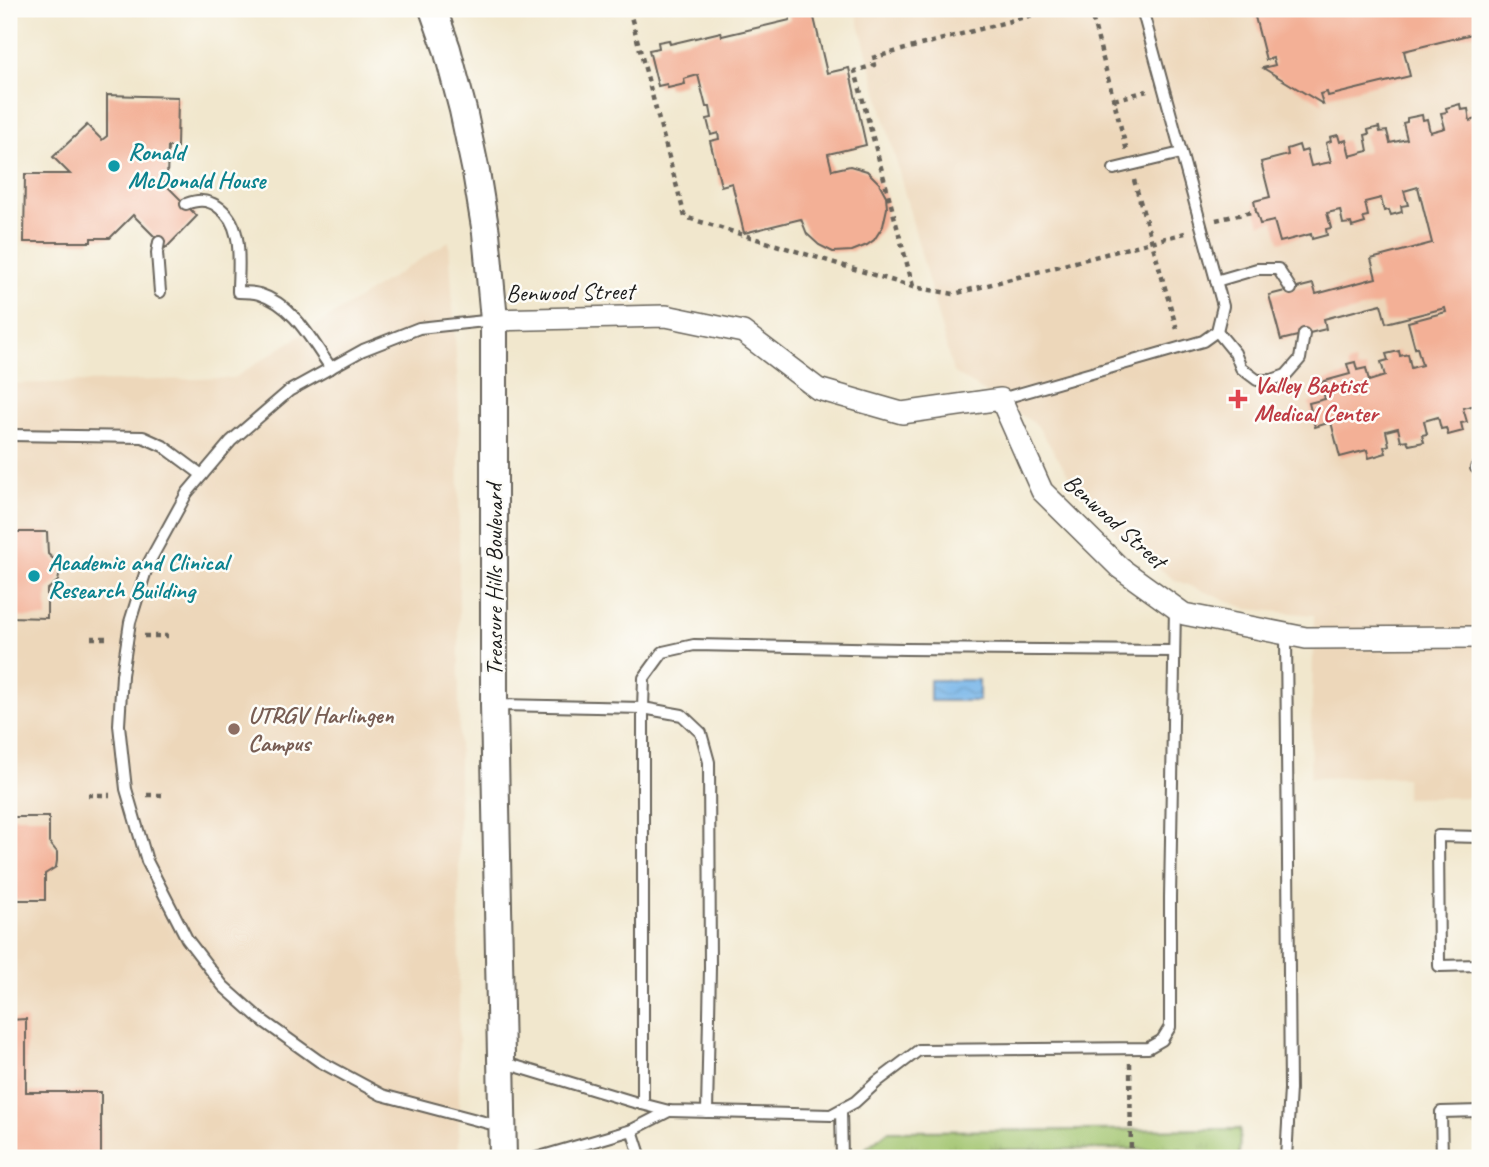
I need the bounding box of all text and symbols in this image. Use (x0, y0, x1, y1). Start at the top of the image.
place label: Ronald McDonald House (128, 137, 267, 195)
marker: Ronald McDonald House (106, 158, 122, 174)
street label: Benwood Street (506, 276, 637, 308)
place label: Valley Baptist Medical Center (1254, 370, 1380, 428)
marker: Valley Baptist Medical Center (1228, 389, 1248, 409)
street label: Benwood Street (1057, 467, 1175, 577)
street label: Treasure Hills Boulevard (479, 480, 509, 676)
place label: Academic and Clinical Research Building (48, 547, 233, 605)
marker: Academic and Clinical Research Building (26, 568, 42, 584)
place label: UTRGV Harlingen Campus (248, 700, 395, 758)
marker: UTRGV Harlingen Campus (226, 721, 242, 737)

